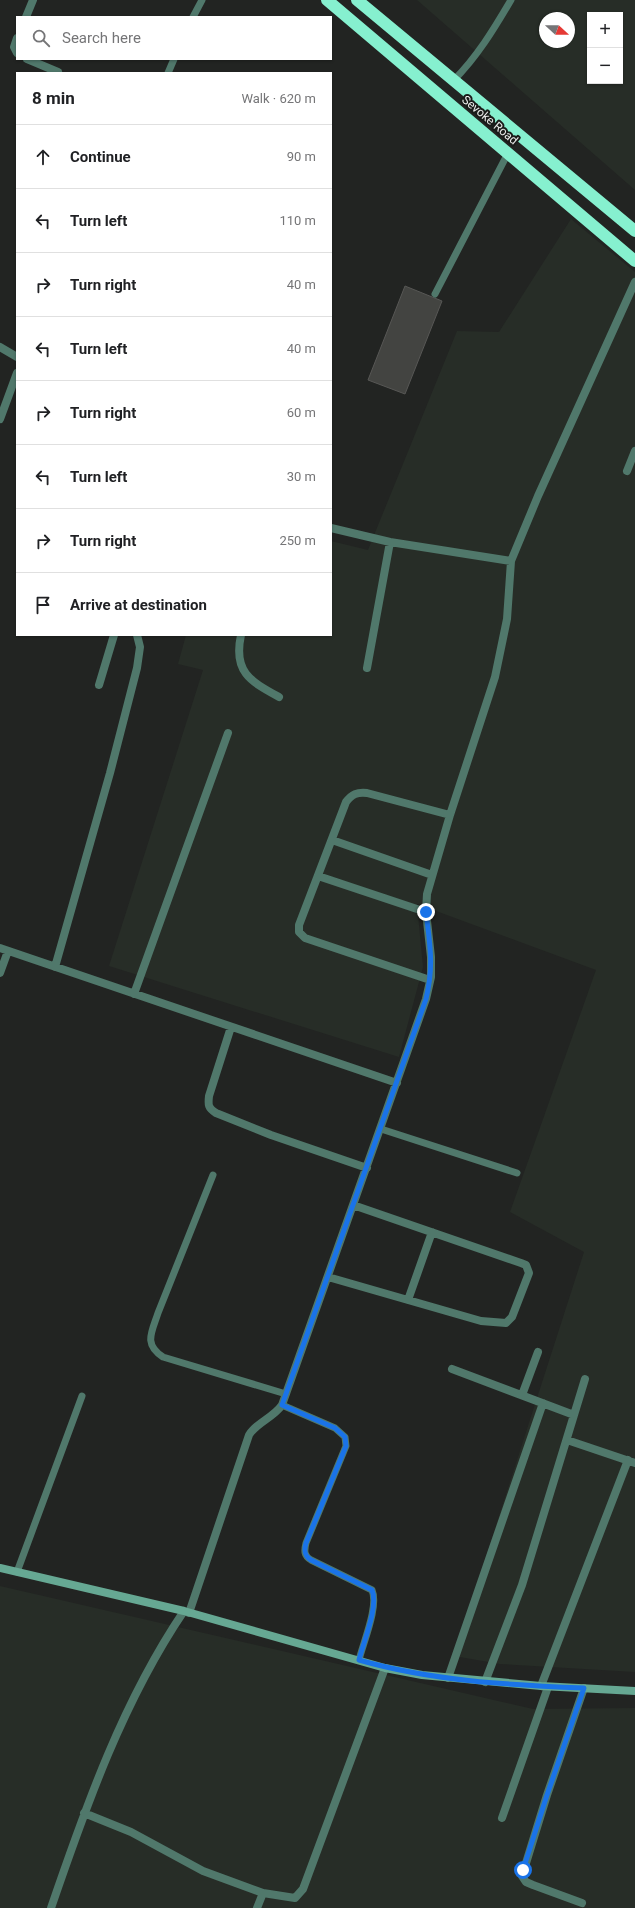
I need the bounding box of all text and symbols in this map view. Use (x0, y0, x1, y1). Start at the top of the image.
north arrow (539, 12, 575, 48)
map controls (587, 12, 623, 84)
button: + (587, 12, 623, 48)
search box (16, 16, 332, 60)
icon: search (30, 27, 52, 49)
text: Search here (62, 29, 141, 47)
button: − (587, 48, 623, 84)
text: 8 min (32, 88, 75, 108)
text: Walk · 620 m (241, 91, 316, 106)
street label: Sevoke Road (459, 93, 521, 147)
icon: ahead (32, 146, 54, 168)
text: Continue (70, 148, 131, 166)
text: 90 m (287, 149, 316, 164)
icon: left (32, 210, 54, 232)
text: Turn left (70, 212, 127, 230)
text: 110 m (279, 213, 316, 228)
icon: right (32, 274, 54, 296)
text: Turn right (70, 276, 136, 294)
text: 40 m (287, 277, 316, 292)
icon: left (32, 338, 54, 360)
text: Turn left (70, 340, 127, 358)
text: 40 m (287, 341, 316, 356)
icon: right (32, 402, 54, 424)
text: Turn right (70, 404, 136, 422)
text: 60 m (287, 405, 316, 420)
icon: left (32, 466, 54, 488)
text: Turn left (70, 468, 127, 486)
text: 30 m (287, 469, 316, 484)
icon: right (32, 530, 54, 552)
text: Turn right (70, 532, 136, 550)
text: 250 m (279, 533, 316, 548)
icon: arrive (32, 594, 54, 616)
text: Arrive at destination (70, 596, 207, 614)
route end (417, 903, 435, 921)
route start (514, 1861, 532, 1879)

